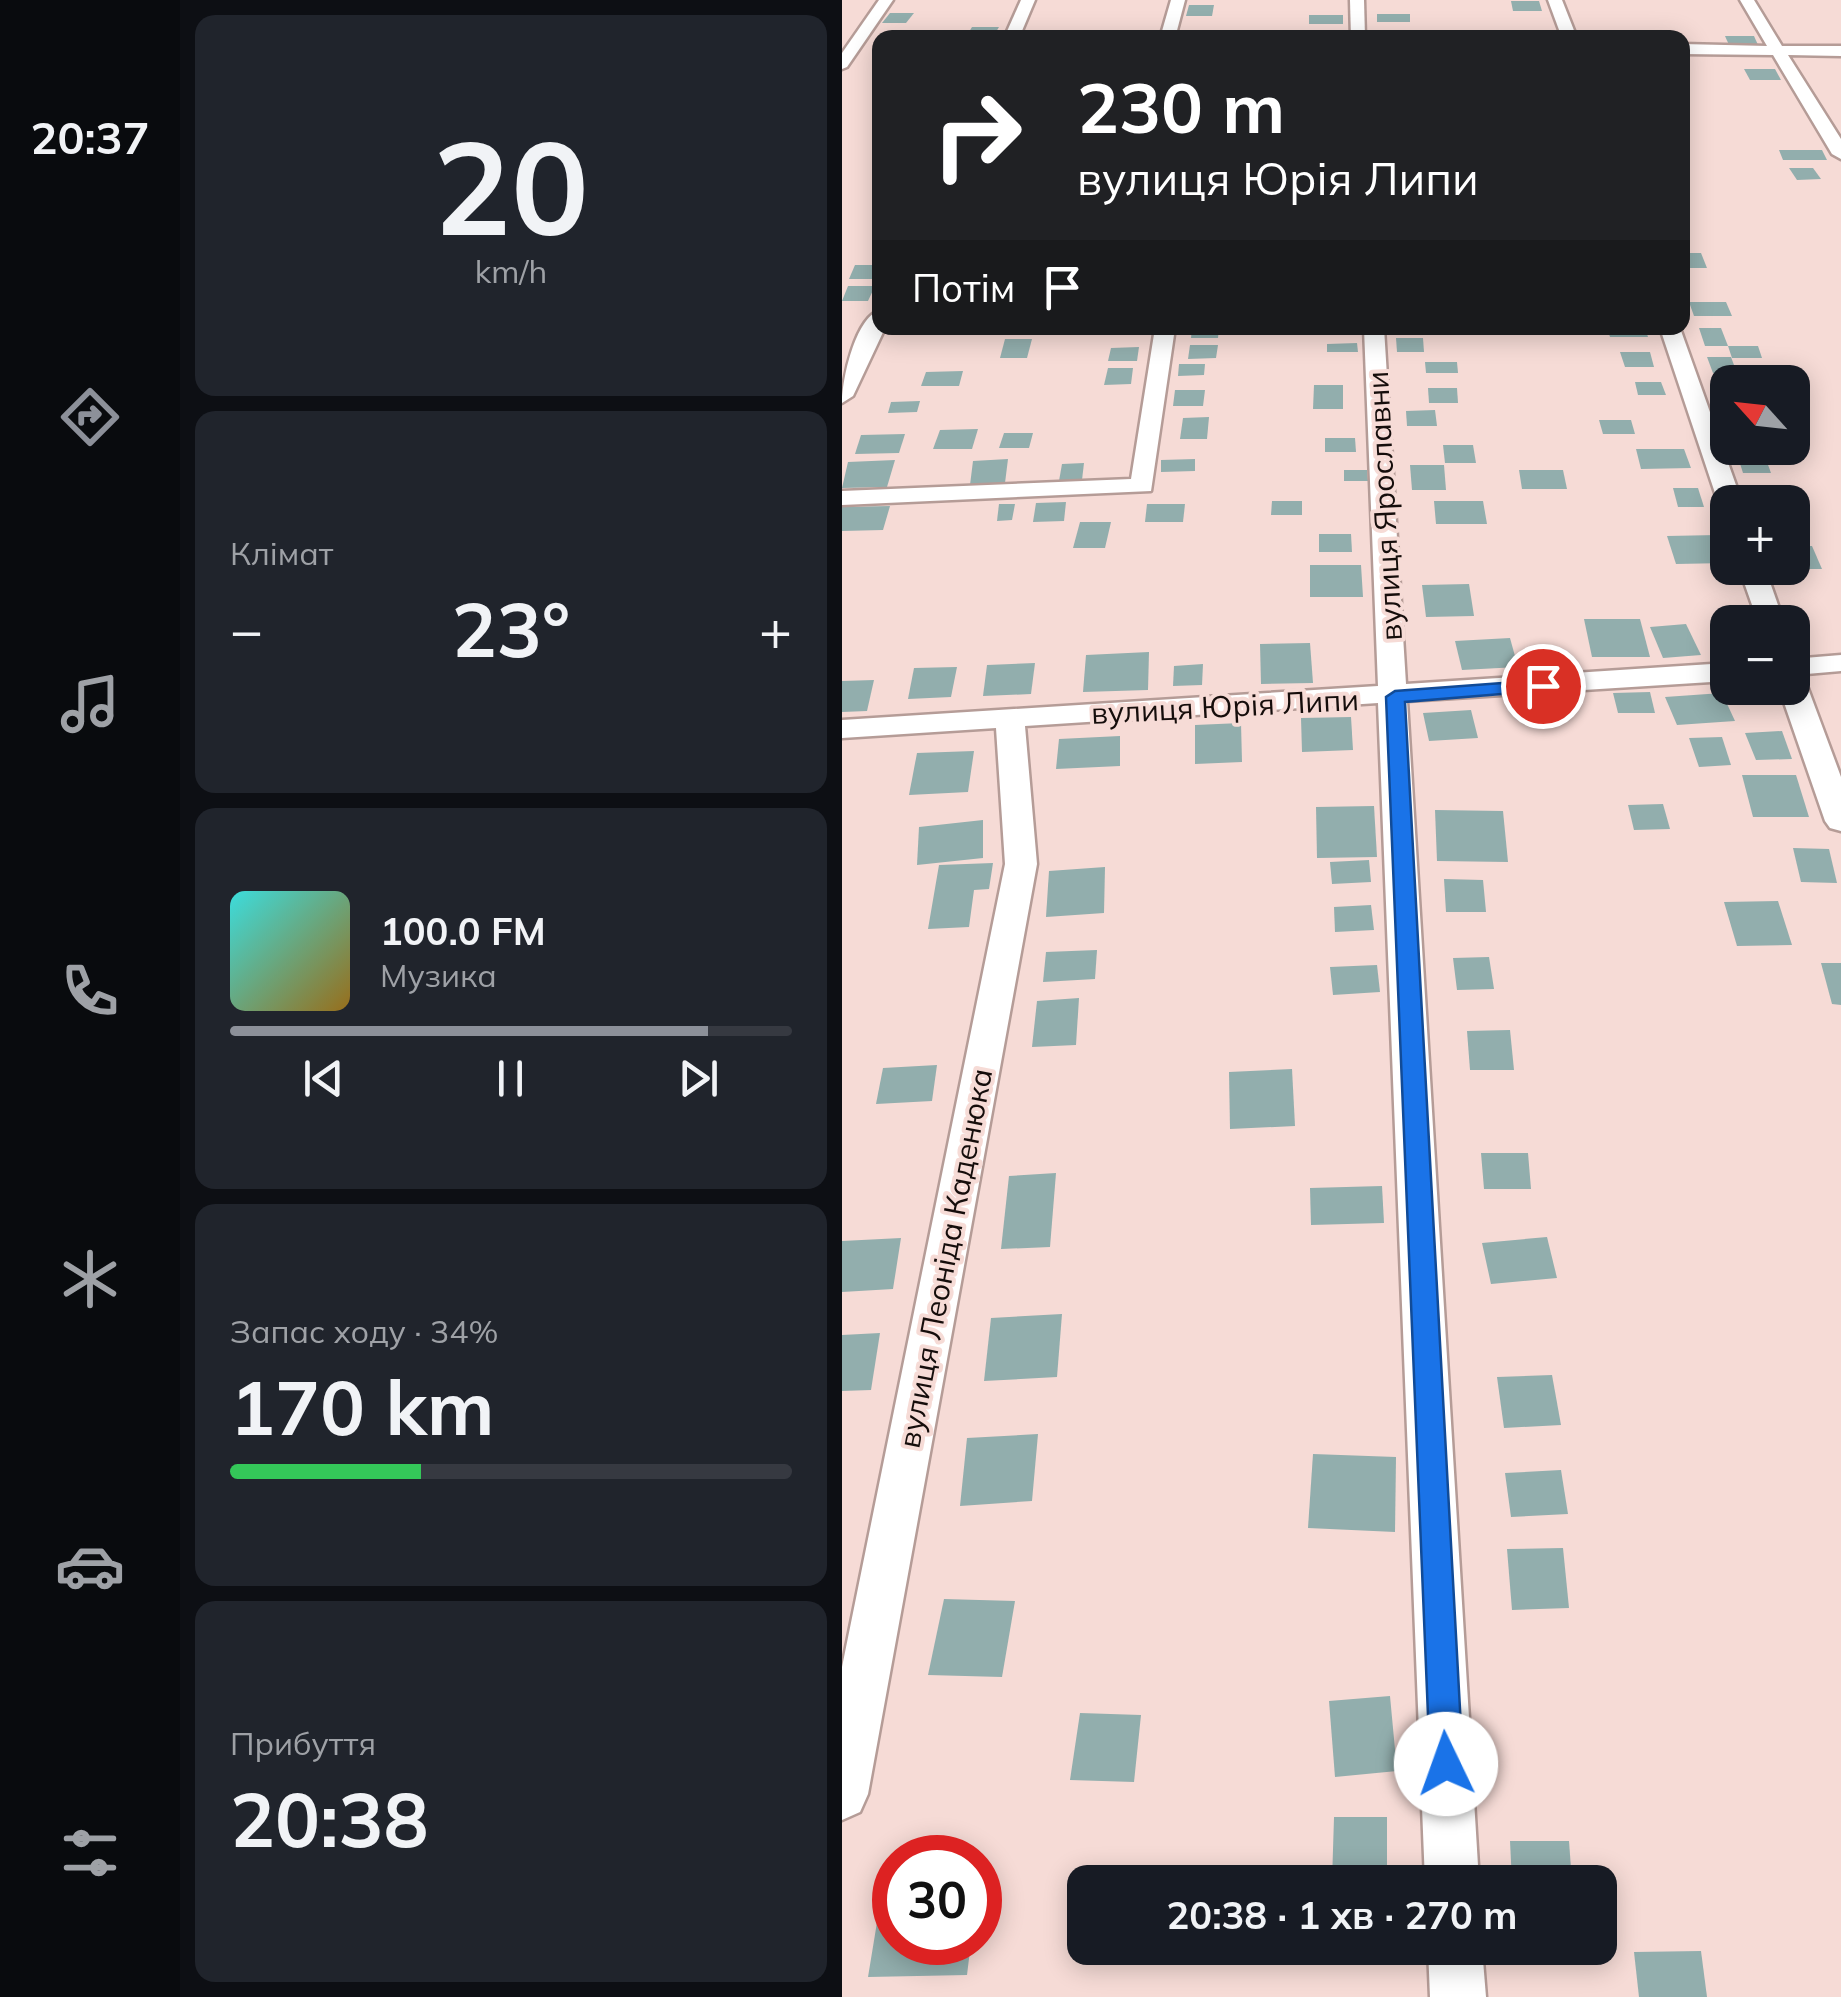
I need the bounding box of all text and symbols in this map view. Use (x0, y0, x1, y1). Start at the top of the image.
text: 230 m (1077, 63, 1285, 151)
icon: right (912, 70, 1042, 200)
text: 20 (433, 104, 589, 268)
text: 20:37 (30, 109, 150, 165)
text: вулиця Юрія Липи (1077, 150, 1479, 206)
text: km/h (475, 251, 547, 291)
icon: arrive (1035, 260, 1090, 315)
text: Потім (912, 264, 1015, 312)
north arrow (1710, 365, 1810, 465)
map controls (1710, 365, 1810, 705)
street label: вулиця Ярославни (1358, 370, 1410, 642)
icon: directions (55, 382, 125, 452)
button: + (1710, 485, 1810, 585)
text: Клімат (230, 533, 333, 573)
text: 23° (452, 582, 570, 676)
text: − (230, 595, 263, 664)
text: + (759, 595, 792, 664)
button: − (1710, 605, 1810, 705)
pin (1501, 644, 1586, 729)
icon: arrive (1516, 659, 1571, 714)
icon: music (55, 669, 125, 739)
street label: вулиця Юрія Липи (1090, 680, 1360, 732)
text: 100.0 FM (380, 907, 546, 955)
text: Музика (380, 955, 497, 995)
icon: phone (55, 956, 125, 1026)
icon: previous (296, 1051, 351, 1106)
icon: pause (483, 1051, 538, 1106)
icon: next (671, 1051, 726, 1106)
street label: вулиця Леоніда Каденюка (890, 1065, 1000, 1451)
icon: climate (55, 1244, 125, 1314)
text: Запас ходу · 34% (230, 1311, 498, 1351)
text: 170 km (230, 1360, 494, 1454)
icon: car (55, 1531, 125, 1601)
position arrow (1394, 1712, 1498, 1816)
text: Прибуття (230, 1723, 376, 1763)
text: 20:38 (230, 1772, 429, 1866)
icon: filters (55, 1818, 125, 1888)
speed limit sign: 30 (872, 1835, 1002, 1965)
text: 20:38 · 1 хв · 270 m (1167, 1891, 1517, 1939)

